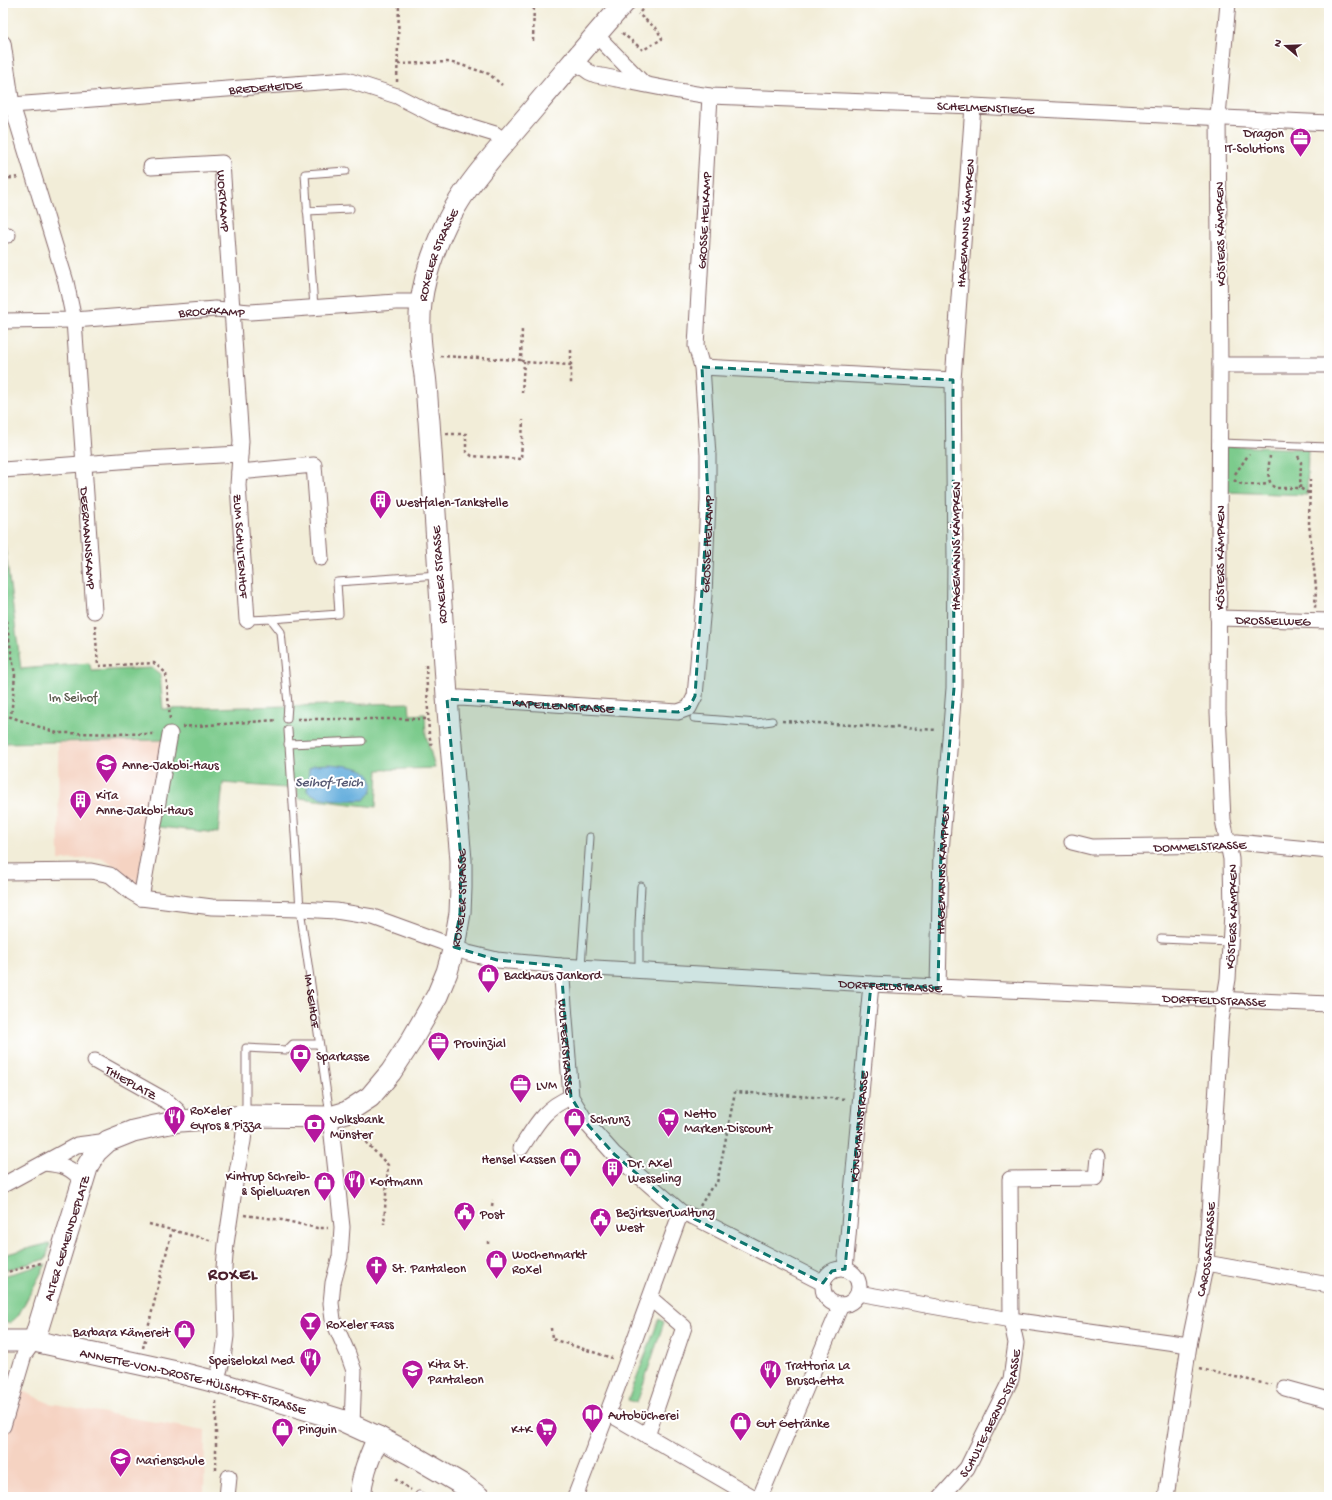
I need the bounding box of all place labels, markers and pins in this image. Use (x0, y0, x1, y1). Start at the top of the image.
office icon: Dragon IT-Solutions (1287, 126, 1313, 159)
place label: Dragon IT-Solutions (1224, 127, 1285, 157)
building icon: Westfalen-Tankstelle (367, 488, 393, 521)
place label: Westfalen-Tankstelle (396, 496, 509, 511)
school or university icon: Anne-Jakobi-Haus (94, 751, 120, 784)
place label: Anne-Jakobi-Haus (122, 759, 220, 774)
building icon: KiTa Anne-Jakobi-Haus (67, 788, 93, 821)
place label: KiTa Anne-Jakobi-Haus (96, 789, 194, 819)
shop icon: Backhaus Jankord (475, 961, 501, 994)
place label: Backhaus Jankord (503, 969, 603, 984)
office icon: Provinzial (426, 1029, 452, 1062)
place label: Provinzial (453, 1037, 506, 1052)
bank icon: Sparkasse (287, 1042, 313, 1075)
place label: Sparkasse (316, 1050, 370, 1065)
office icon: LVM (507, 1071, 533, 1104)
place label: LVM (536, 1079, 558, 1094)
restaurant icon: Roxeler Gyros & Pizza (162, 1103, 188, 1136)
place label: Roxeler Gyros & Pizza (190, 1104, 262, 1134)
shop icon: Schrunz (562, 1105, 588, 1138)
supermarket icon: Netto Marken-Discount (655, 1106, 681, 1139)
place label: Netto Marken-Discount (684, 1107, 774, 1137)
bank icon: Volksbank Münster (302, 1112, 328, 1145)
place label: Volksbank Münster (329, 1113, 385, 1143)
place label: Schrunz (590, 1113, 631, 1128)
shop icon: Hensel Kassen (558, 1145, 584, 1178)
place label: Hensel Kassen (481, 1153, 557, 1168)
building icon: Dr. Axel Wesseling (599, 1156, 625, 1189)
place label: Dr. Axel Wesseling (627, 1157, 681, 1187)
restaurant icon: Kortmann (341, 1167, 367, 1200)
shop icon: Kintrup Schreib- & Spielwaren (312, 1169, 338, 1202)
place label: Kintrup Schreib- & Spielwaren (226, 1170, 311, 1200)
place label: Kortmann (370, 1175, 423, 1190)
public building icon: Post (451, 1200, 477, 1233)
public building icon: Bezirksverwaltung West (587, 1205, 613, 1238)
place label: Bezirksverwaltung West (615, 1206, 715, 1236)
place label: Post (479, 1208, 506, 1223)
shop icon: Wochenmarkt Roxel (484, 1247, 510, 1280)
place label: Wochenmarkt Roxel (512, 1248, 588, 1278)
church icon: St. Pantaleon (364, 1254, 390, 1287)
place label: St. Pantaleon (392, 1262, 467, 1277)
bar icon: Roxeler Fass (297, 1310, 323, 1343)
shop icon: Barbara Kämereit (172, 1318, 198, 1351)
place label: Roxeler Fass (326, 1318, 395, 1333)
place label: Barbara Kämereit (72, 1326, 172, 1341)
restaurant icon: Speiselokal Med (297, 1346, 323, 1379)
place label: Speiselokal Med (209, 1354, 295, 1369)
school or university icon: Kita St. Pantaleon (399, 1357, 425, 1390)
place label: Kita St. Pantaleon (427, 1358, 484, 1388)
restaurant icon: Trattoria La Bruschetta (758, 1358, 784, 1391)
place label: Trattoria La Bruschetta (785, 1359, 851, 1389)
library icon: Autobücherei (580, 1401, 606, 1434)
place label: Autobücherei (608, 1409, 679, 1424)
shop icon: Gut Getränke (727, 1409, 753, 1442)
shop icon: Pinguin (270, 1415, 296, 1448)
supermarket icon: K+K (534, 1415, 560, 1448)
place label: Gut Getränke (756, 1417, 830, 1432)
place label: Pinguin (297, 1423, 337, 1438)
place label: K+K (511, 1423, 534, 1438)
school or university icon: Marienschule (107, 1446, 133, 1479)
place label: Marienschule (136, 1454, 205, 1469)

